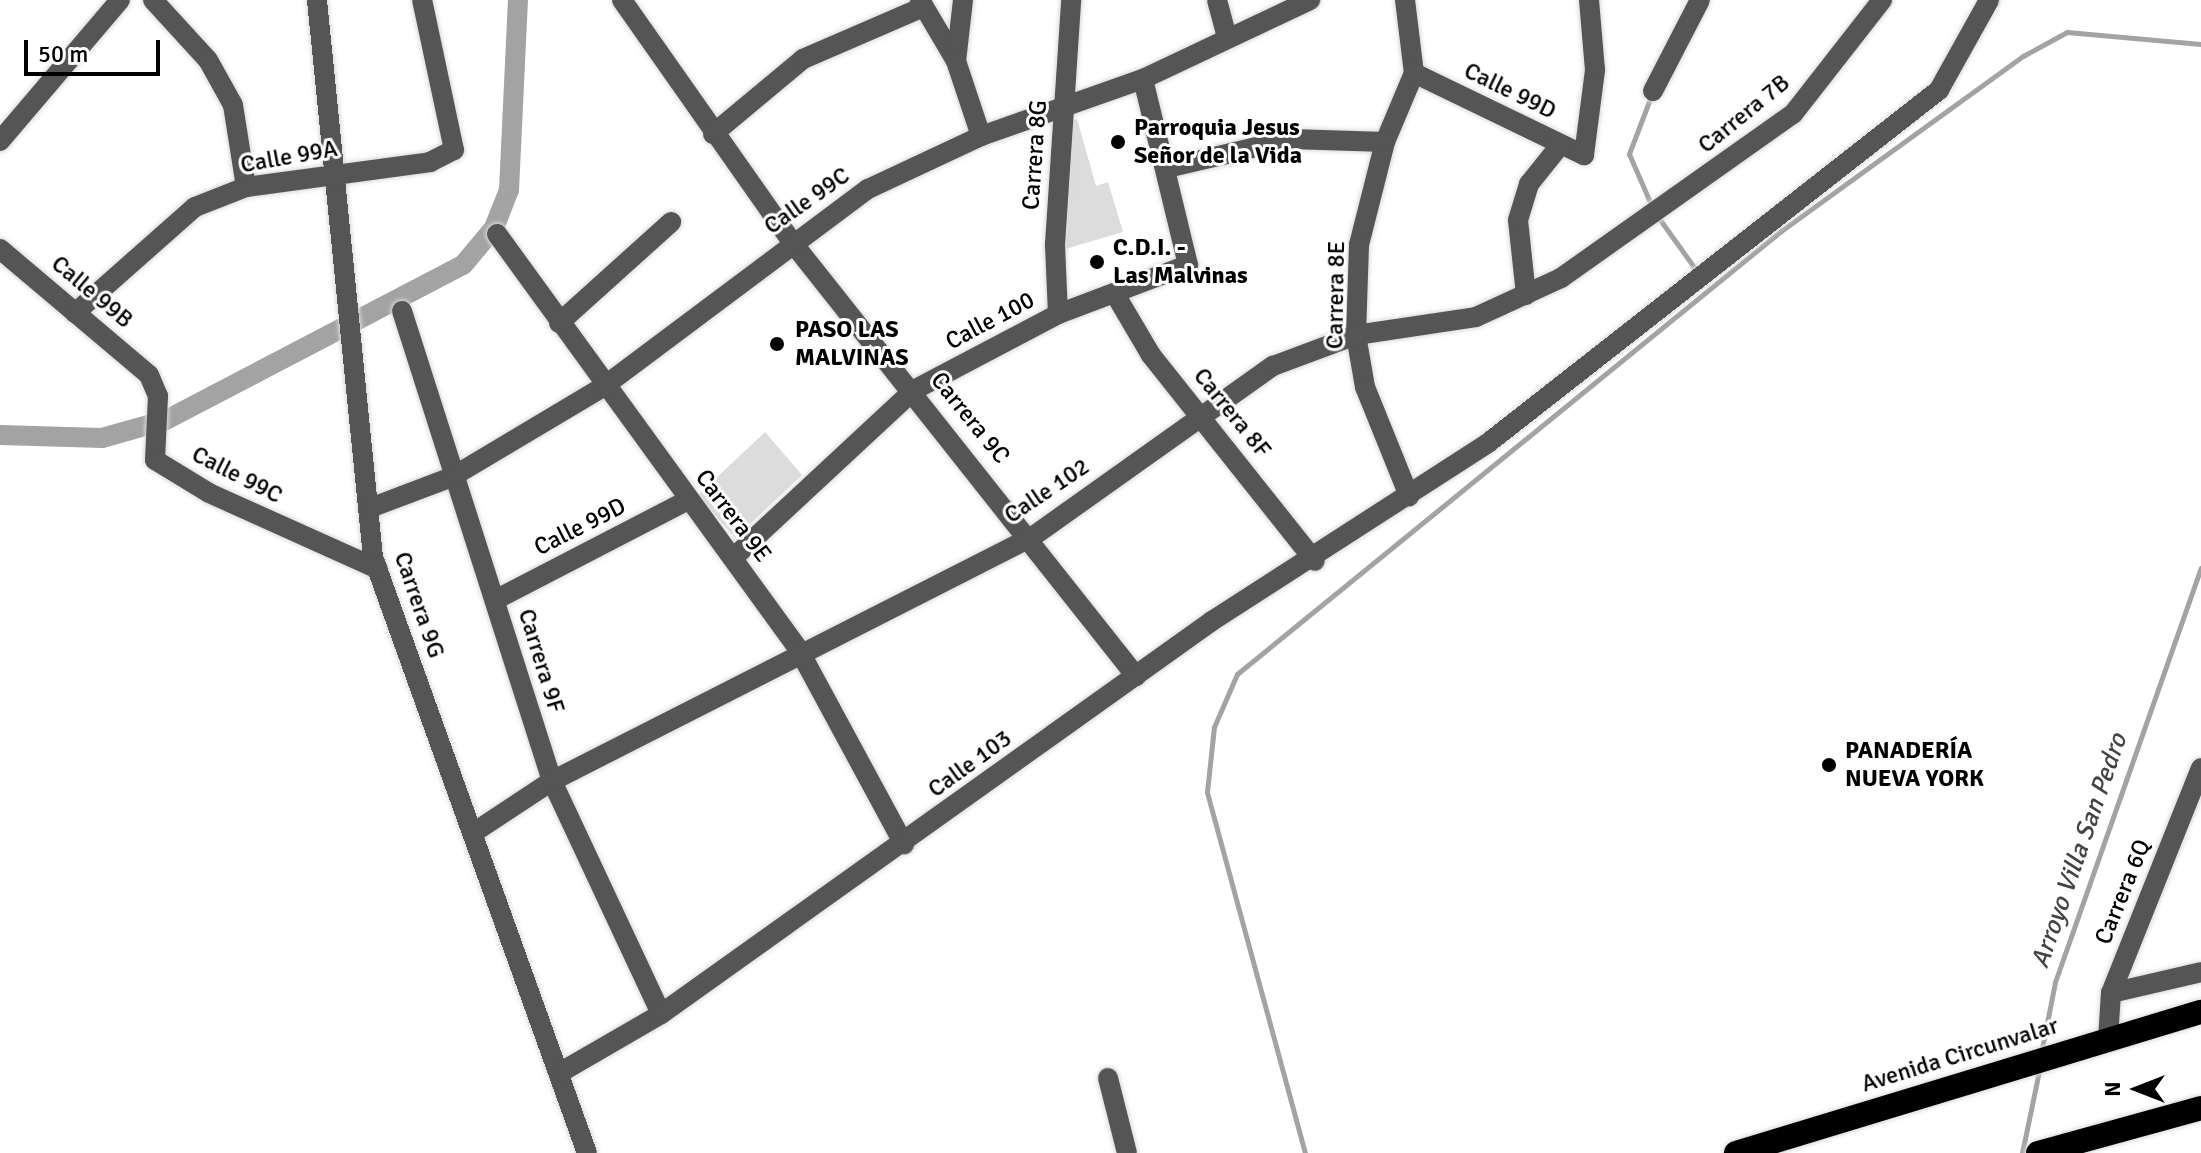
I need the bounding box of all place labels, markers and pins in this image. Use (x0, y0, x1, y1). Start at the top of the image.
place label: Parroquia Jesus Señor de la Vida (1134, 114, 1302, 170)
marker: Parroquia Jesus Señor de la Vida (1109, 133, 1127, 151)
place label: C.D.I. - Las Malvinas (1113, 234, 1248, 290)
marker: C.D.I. - Las Malvinas (1088, 253, 1106, 271)
place label: PASO LAS MALVINAS (795, 316, 909, 372)
marker: PASO LAS MALVINAS (766, 333, 788, 355)
place label: PANADERÍA NUEVA YORK (1845, 737, 1984, 793)
marker: PANADERÍA NUEVA YORK (1820, 756, 1838, 774)

